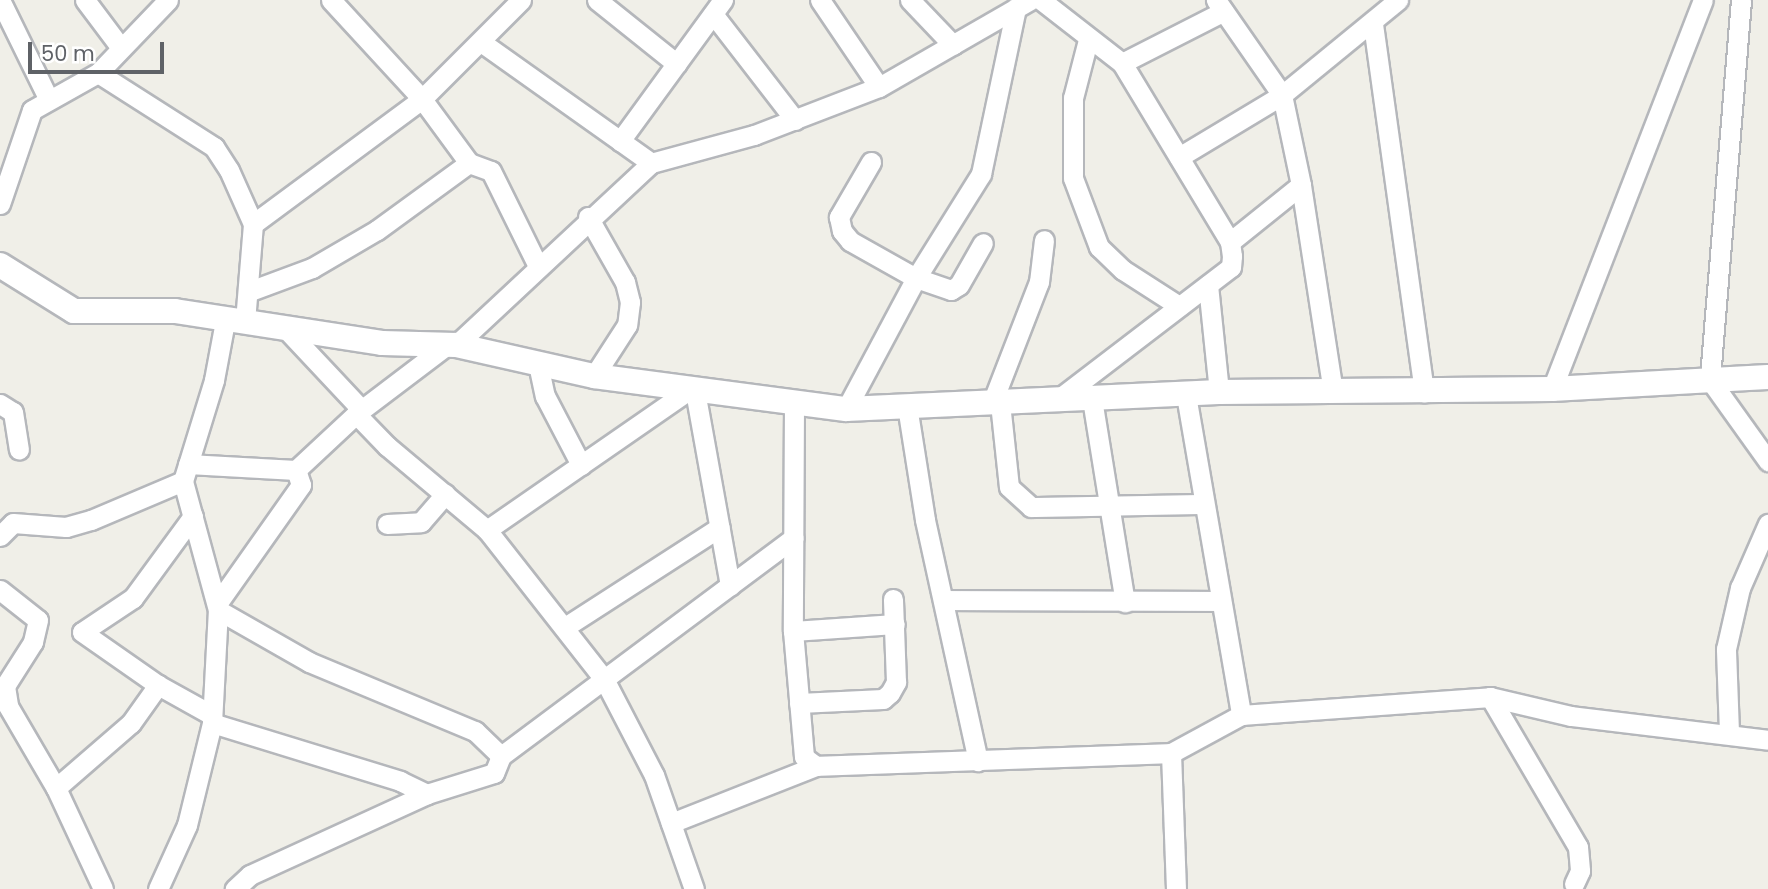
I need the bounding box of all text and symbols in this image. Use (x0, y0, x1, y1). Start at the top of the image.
scale bar (32, 28, 168, 72)
text: 50 m (41, 39, 95, 68)

